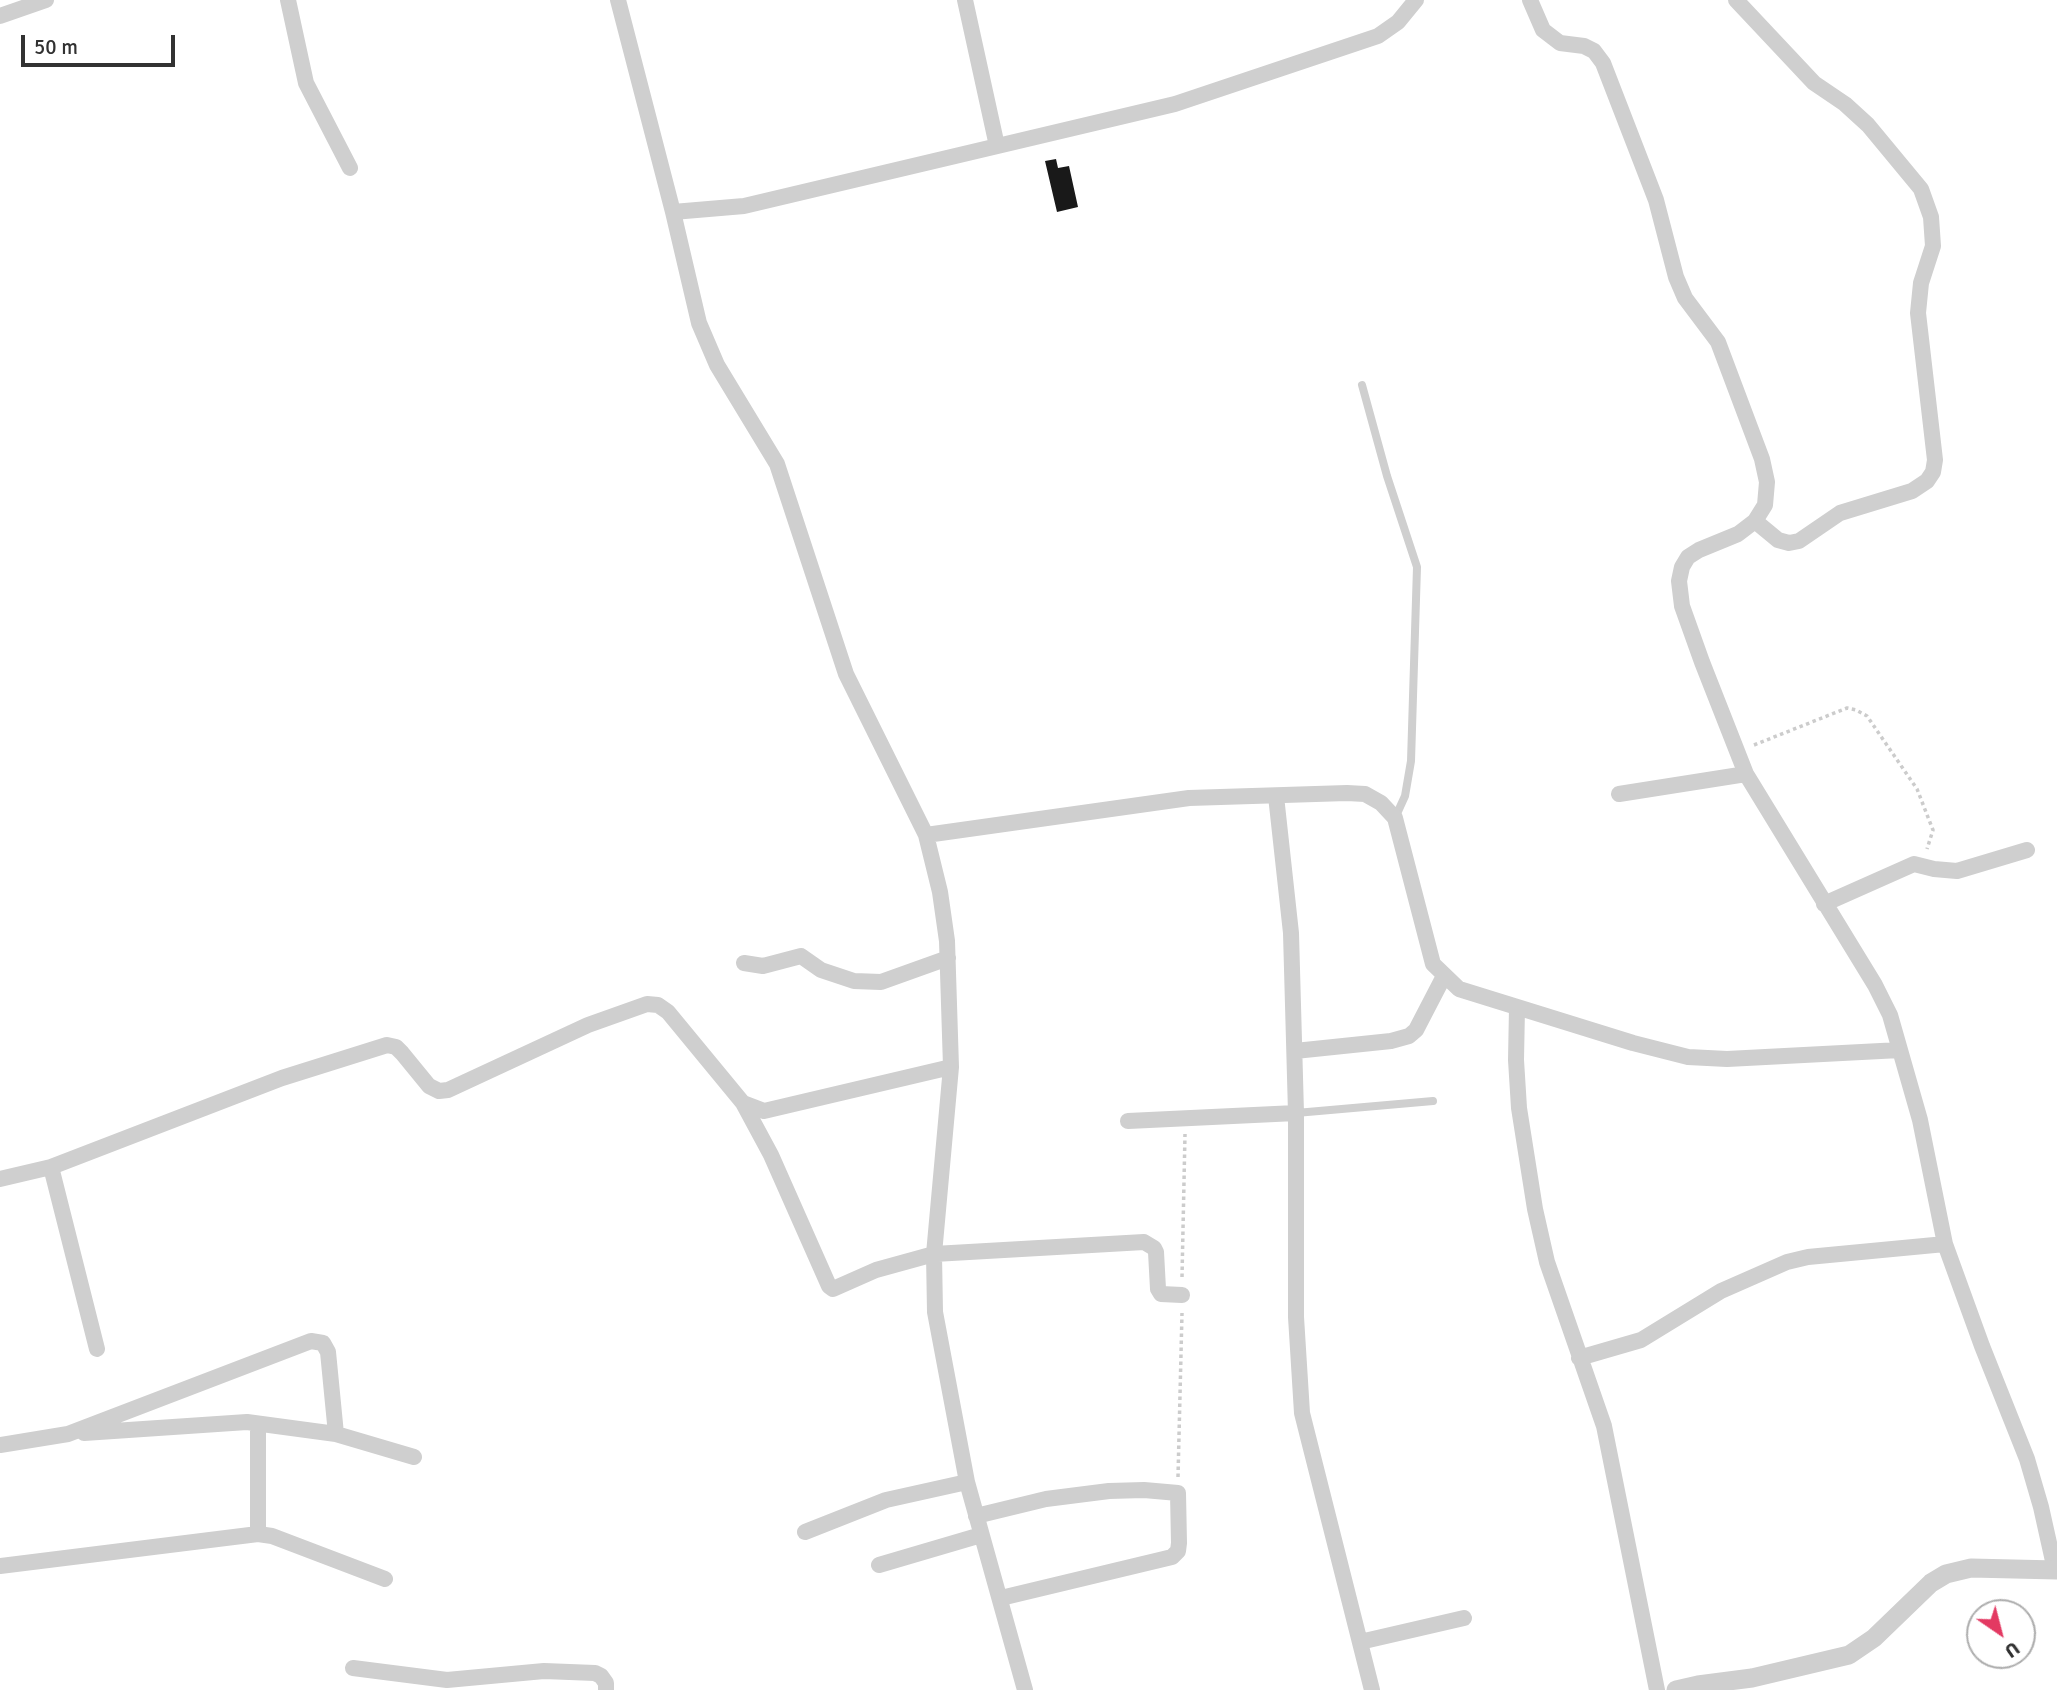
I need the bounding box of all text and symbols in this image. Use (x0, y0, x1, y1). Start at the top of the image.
scale bar (24, 21, 178, 65)
text: 50 m (34, 34, 78, 60)
north arrow (1966, 1599, 2036, 1669)
text: U (2000, 1636, 2024, 1663)

